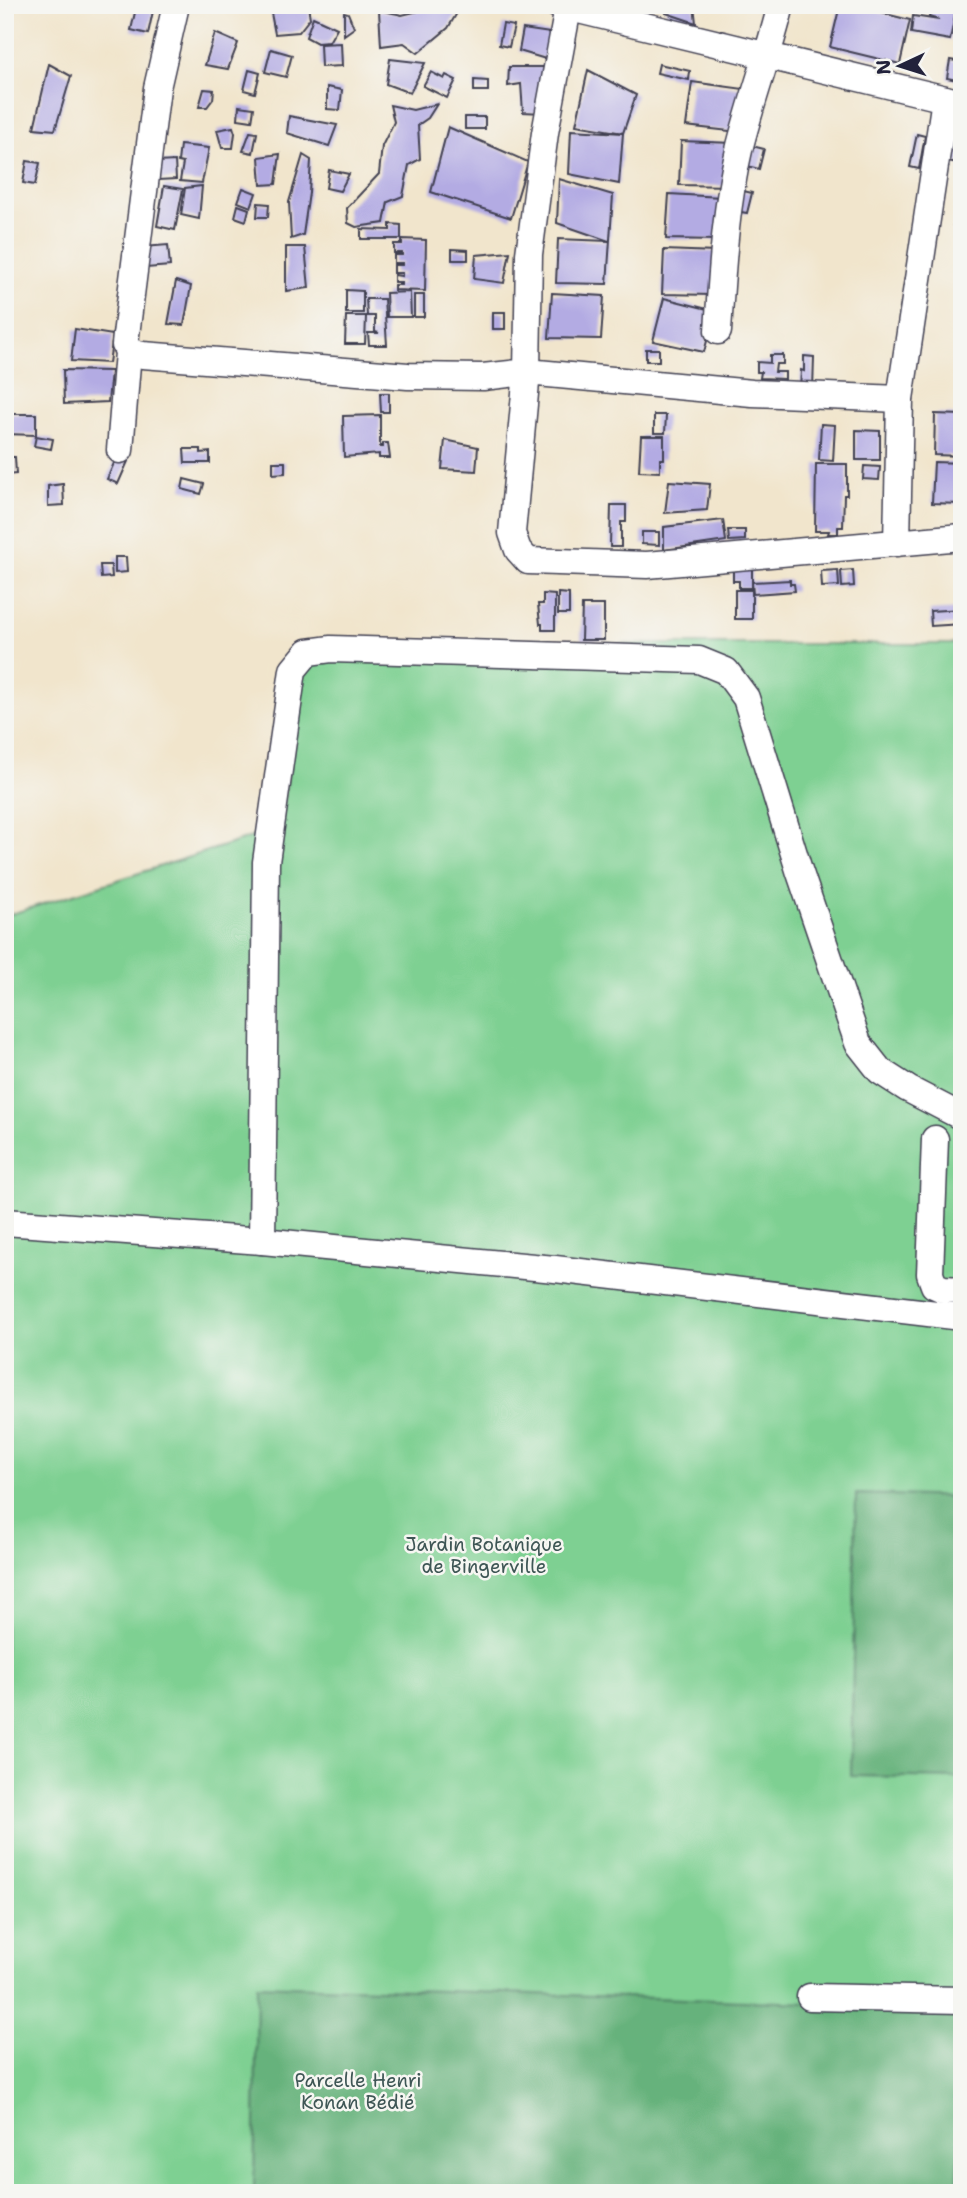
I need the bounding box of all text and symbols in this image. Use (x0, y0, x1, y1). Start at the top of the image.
north arrow (866, 32, 936, 102)
text: N (871, 59, 897, 76)
park label: Jardin Botanique de Bingerville (405, 1532, 563, 1579)
park label: Parcelle Henri Konan Bédié (294, 2068, 422, 2115)

